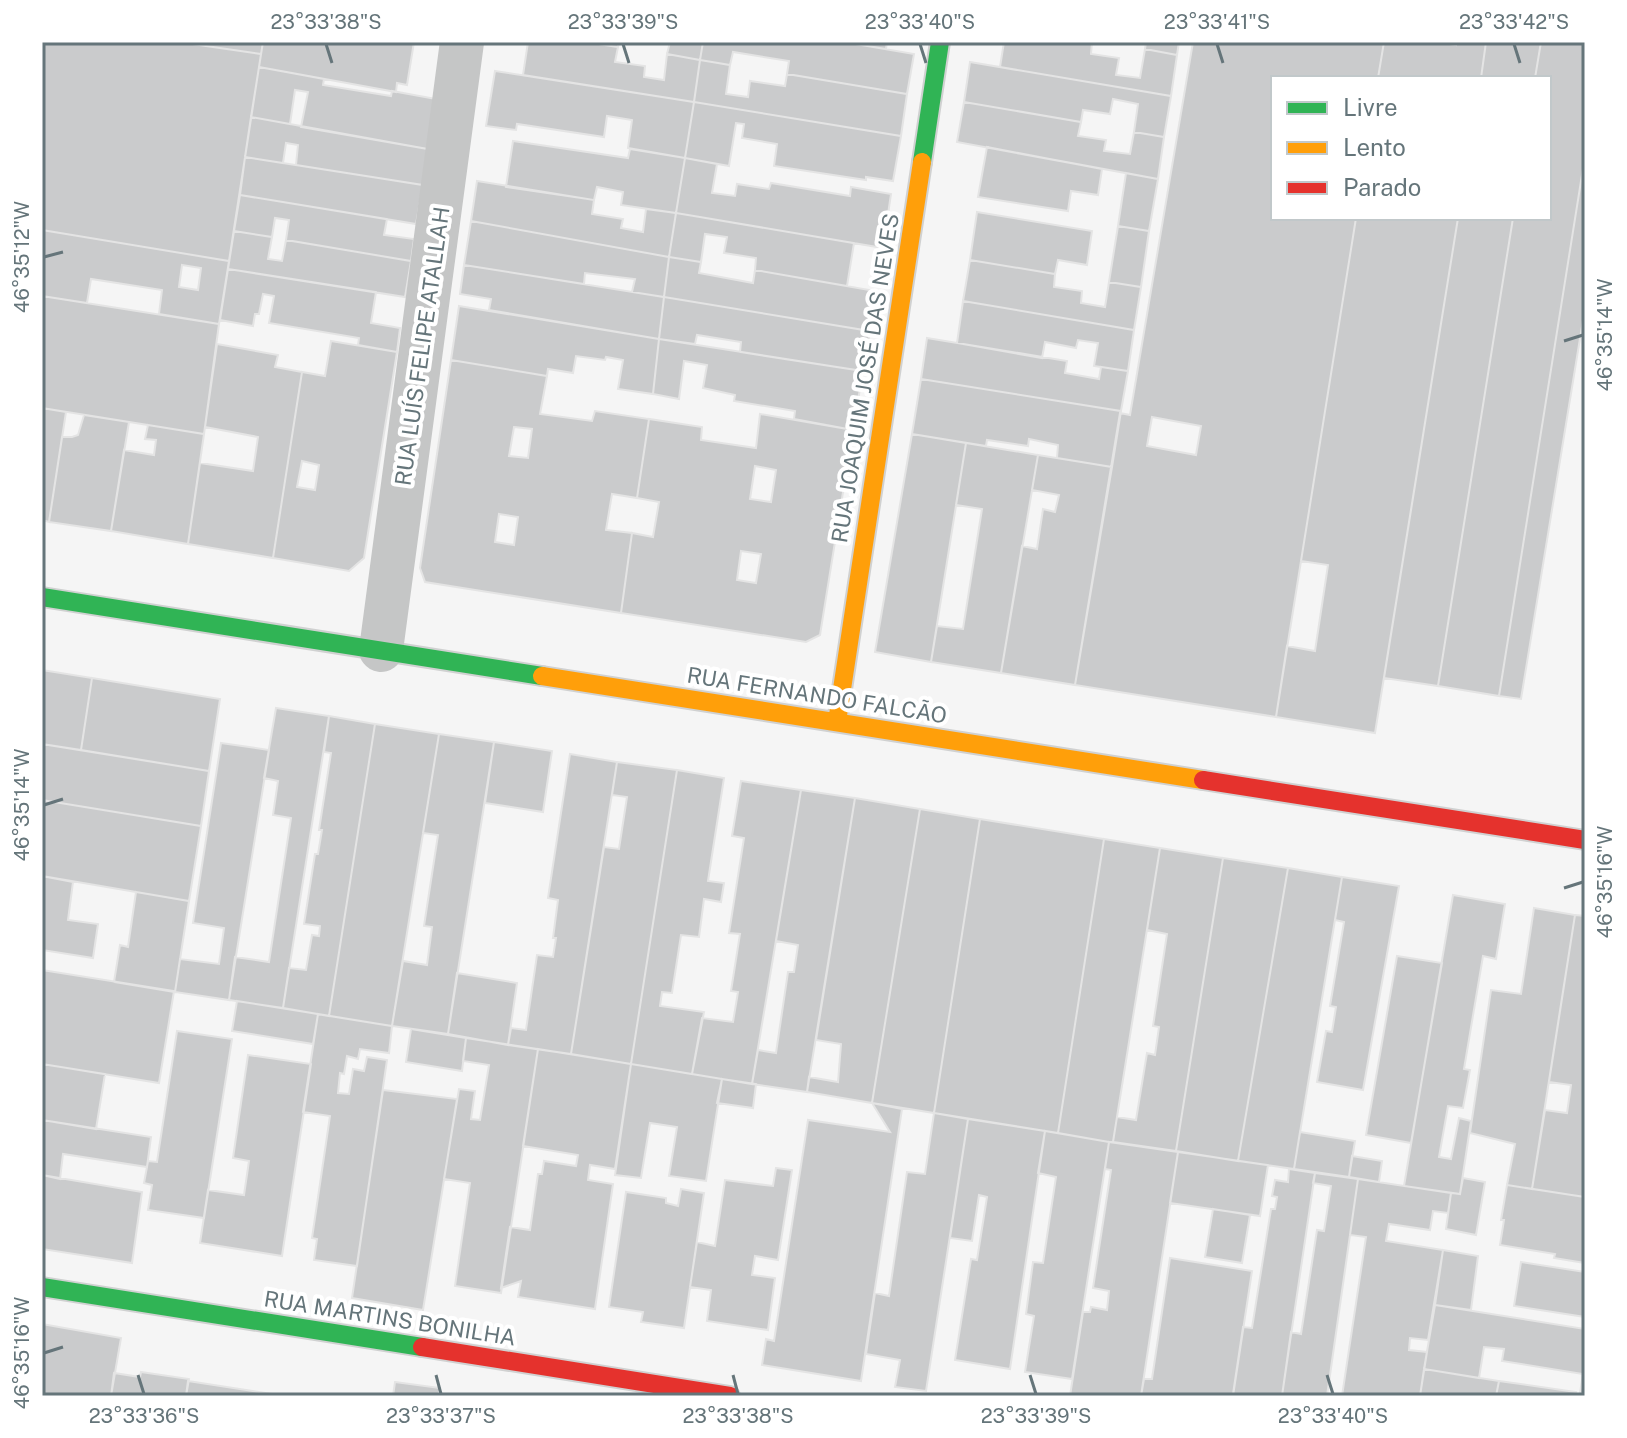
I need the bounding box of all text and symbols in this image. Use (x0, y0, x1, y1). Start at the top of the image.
text: 23°33'38"S (270, 10, 382, 34)
text: 23°33'39"S (568, 10, 678, 34)
text: 23°33'40"S (865, 10, 975, 34)
text: 23°33'41"S (1164, 10, 1270, 34)
text: 23°33'42"S (1459, 10, 1569, 34)
legend (1271, 76, 1551, 220)
text: Livre (1343, 93, 1398, 121)
text: Lento (1343, 133, 1406, 161)
text: Parado (1343, 173, 1421, 201)
text: 46°35'12"W (10, 201, 34, 313)
street label: RUA LUÍS FELIPE ATALLAH (390, 205, 454, 487)
street label: RUA JOAQUIM JOSÉ DAS NEVES (826, 211, 904, 545)
text: 46°35'14"W (1593, 279, 1617, 391)
street label: RUA FERNANDO FALCÃO (685, 661, 949, 728)
text: 46°35'14"W (10, 749, 34, 861)
text: 46°35'16"W (1593, 826, 1617, 938)
street label: RUA MARTINS BONILHA (262, 1285, 518, 1351)
text: 46°35'16"W (10, 1297, 34, 1409)
text: 23°33'36"S (89, 1404, 199, 1428)
text: 23°33'37"S (386, 1404, 496, 1428)
text: 23°33'38"S (682, 1404, 794, 1428)
text: 23°33'39"S (981, 1404, 1091, 1428)
text: 23°33'40"S (1278, 1404, 1388, 1428)

